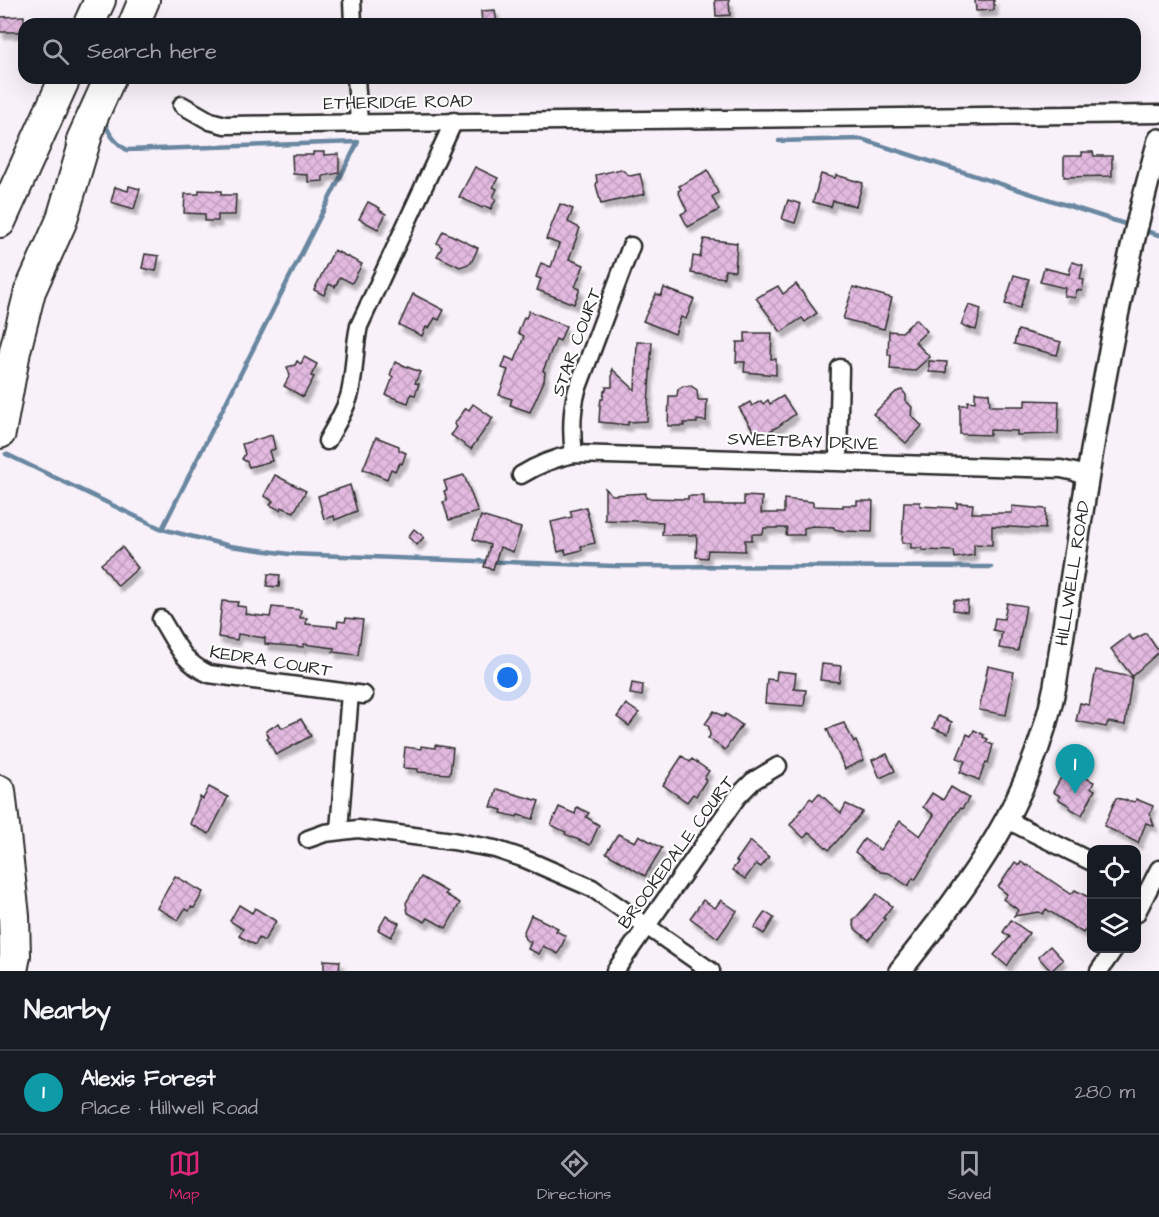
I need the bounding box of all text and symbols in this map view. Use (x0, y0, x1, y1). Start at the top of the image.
search box (18, 18, 1141, 84)
icon: search (39, 35, 72, 68)
text: Search here (87, 36, 217, 67)
street label: ETHERIDGE ROAD (323, 89, 473, 116)
street label: STAR COURT (545, 284, 608, 400)
street label: SWEETBAY DRIVE (727, 426, 879, 457)
street label: HILLWELL ROAD (1049, 499, 1097, 648)
street label: KEDRA COURT (208, 639, 335, 684)
your location (493, 663, 522, 692)
pin: 1 (1056, 744, 1094, 794)
street label: BROOKEDALE COURT (612, 770, 741, 934)
map controls (1087, 845, 1141, 953)
button: locate (1087, 845, 1141, 899)
button: layers (1087, 899, 1141, 953)
text: Nearby (24, 992, 111, 1028)
text: Alexis Forest (81, 1063, 216, 1094)
text: 1 (42, 1078, 45, 1106)
text: 280 m (1074, 1078, 1135, 1106)
text: Place · Hillwell Road (81, 1094, 258, 1122)
tab: Map (168, 1147, 201, 1205)
tab: Directions (537, 1147, 611, 1205)
tab: Saved (947, 1147, 991, 1205)

